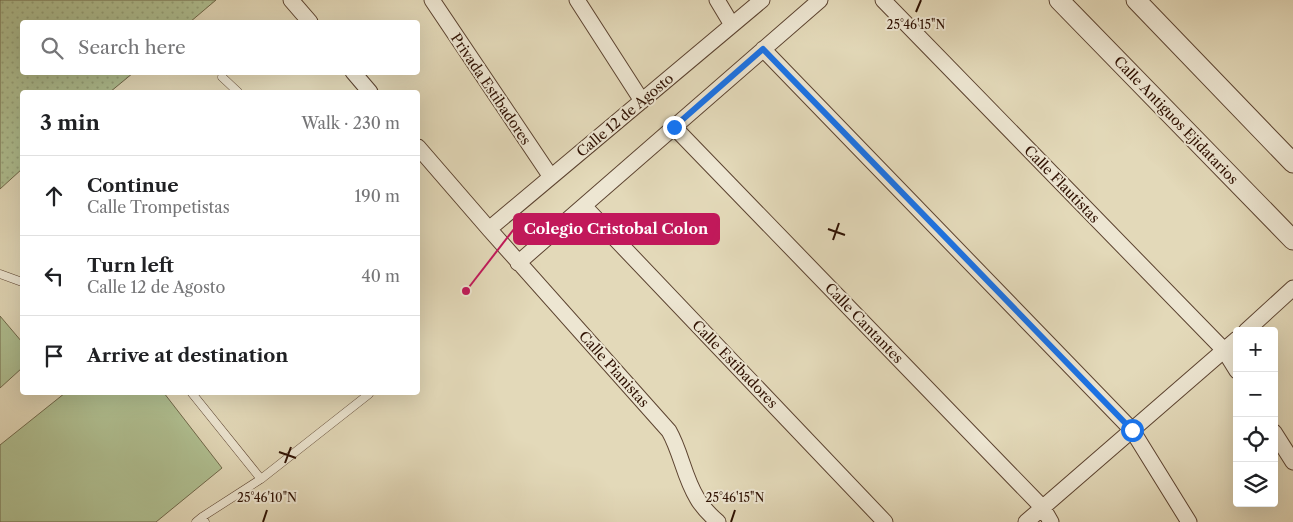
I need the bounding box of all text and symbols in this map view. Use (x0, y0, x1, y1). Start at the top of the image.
text: 25°46'15"N (887, 17, 945, 32)
search box (20, 20, 420, 75)
street label: Privada Estibadores (447, 30, 535, 148)
icon: search (38, 34, 66, 62)
text: Search here (78, 36, 186, 59)
street label: Calle Antiguos Ejidatarios (1110, 52, 1242, 188)
street label: Calle 12 de Agosto (573, 69, 677, 161)
text: 3 min (40, 110, 100, 135)
text: Walk · 230 m (301, 113, 400, 133)
route end (663, 116, 686, 139)
street label: Calle Flautistas (1020, 141, 1104, 227)
text: Continue (87, 174, 179, 197)
icon: ahead (40, 182, 68, 210)
text: 190 m (355, 186, 400, 206)
text: Calle Trompetistas (87, 197, 230, 217)
callout: Colegio Cristobal Colon (514, 214, 719, 244)
text: Colegio Cristobal Colon (524, 219, 709, 238)
text: Turn left (87, 254, 174, 277)
icon: left (40, 262, 68, 290)
text: 40 m (361, 266, 400, 286)
text: Calle 12 de Agosto (87, 277, 225, 297)
street label: Calle Cantantes (821, 279, 907, 367)
street label: Calle Estibadores (688, 316, 782, 412)
street label: Calle Pianistas (575, 327, 653, 411)
map controls (1233, 327, 1278, 507)
button: + (1233, 327, 1278, 372)
icon: arrive (40, 342, 68, 370)
text: Arrive at destination (87, 344, 288, 367)
button: − (1233, 372, 1278, 417)
button: locate (1233, 417, 1278, 462)
route start (1121, 419, 1144, 442)
button: layers (1233, 462, 1278, 507)
text: 25°46'10"N (237, 490, 297, 505)
text: 25°46'15"N (706, 490, 764, 505)

